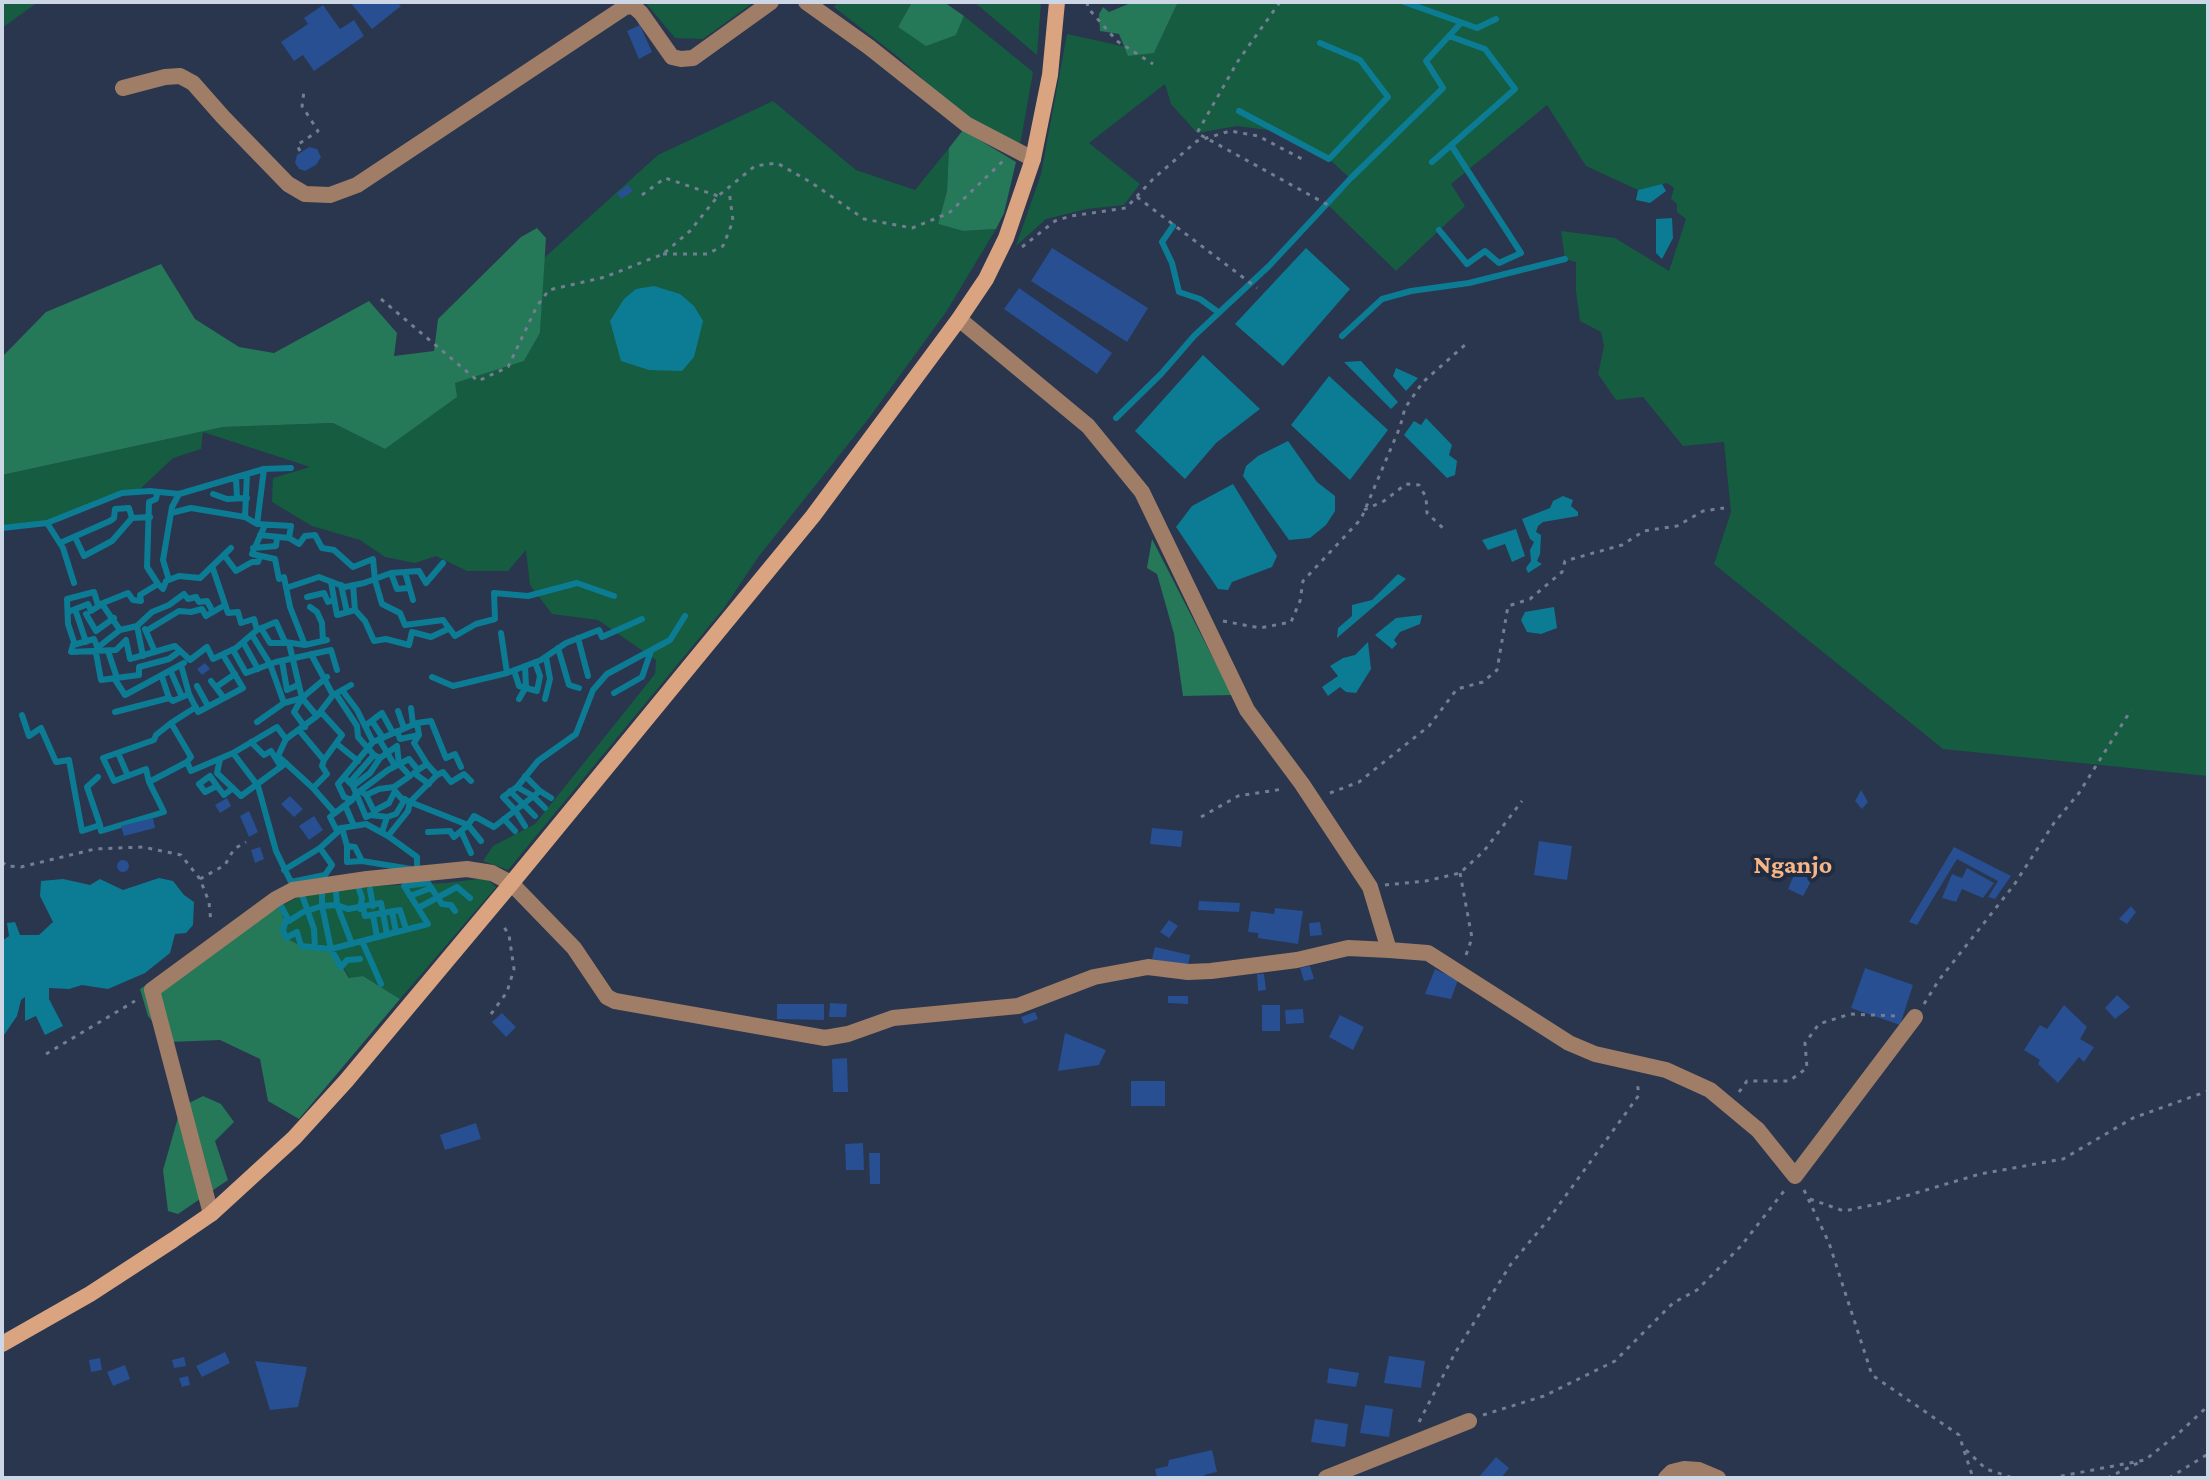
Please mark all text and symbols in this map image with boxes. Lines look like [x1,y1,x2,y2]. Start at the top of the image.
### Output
district label: Nganjo [1754,849,1832,881]

